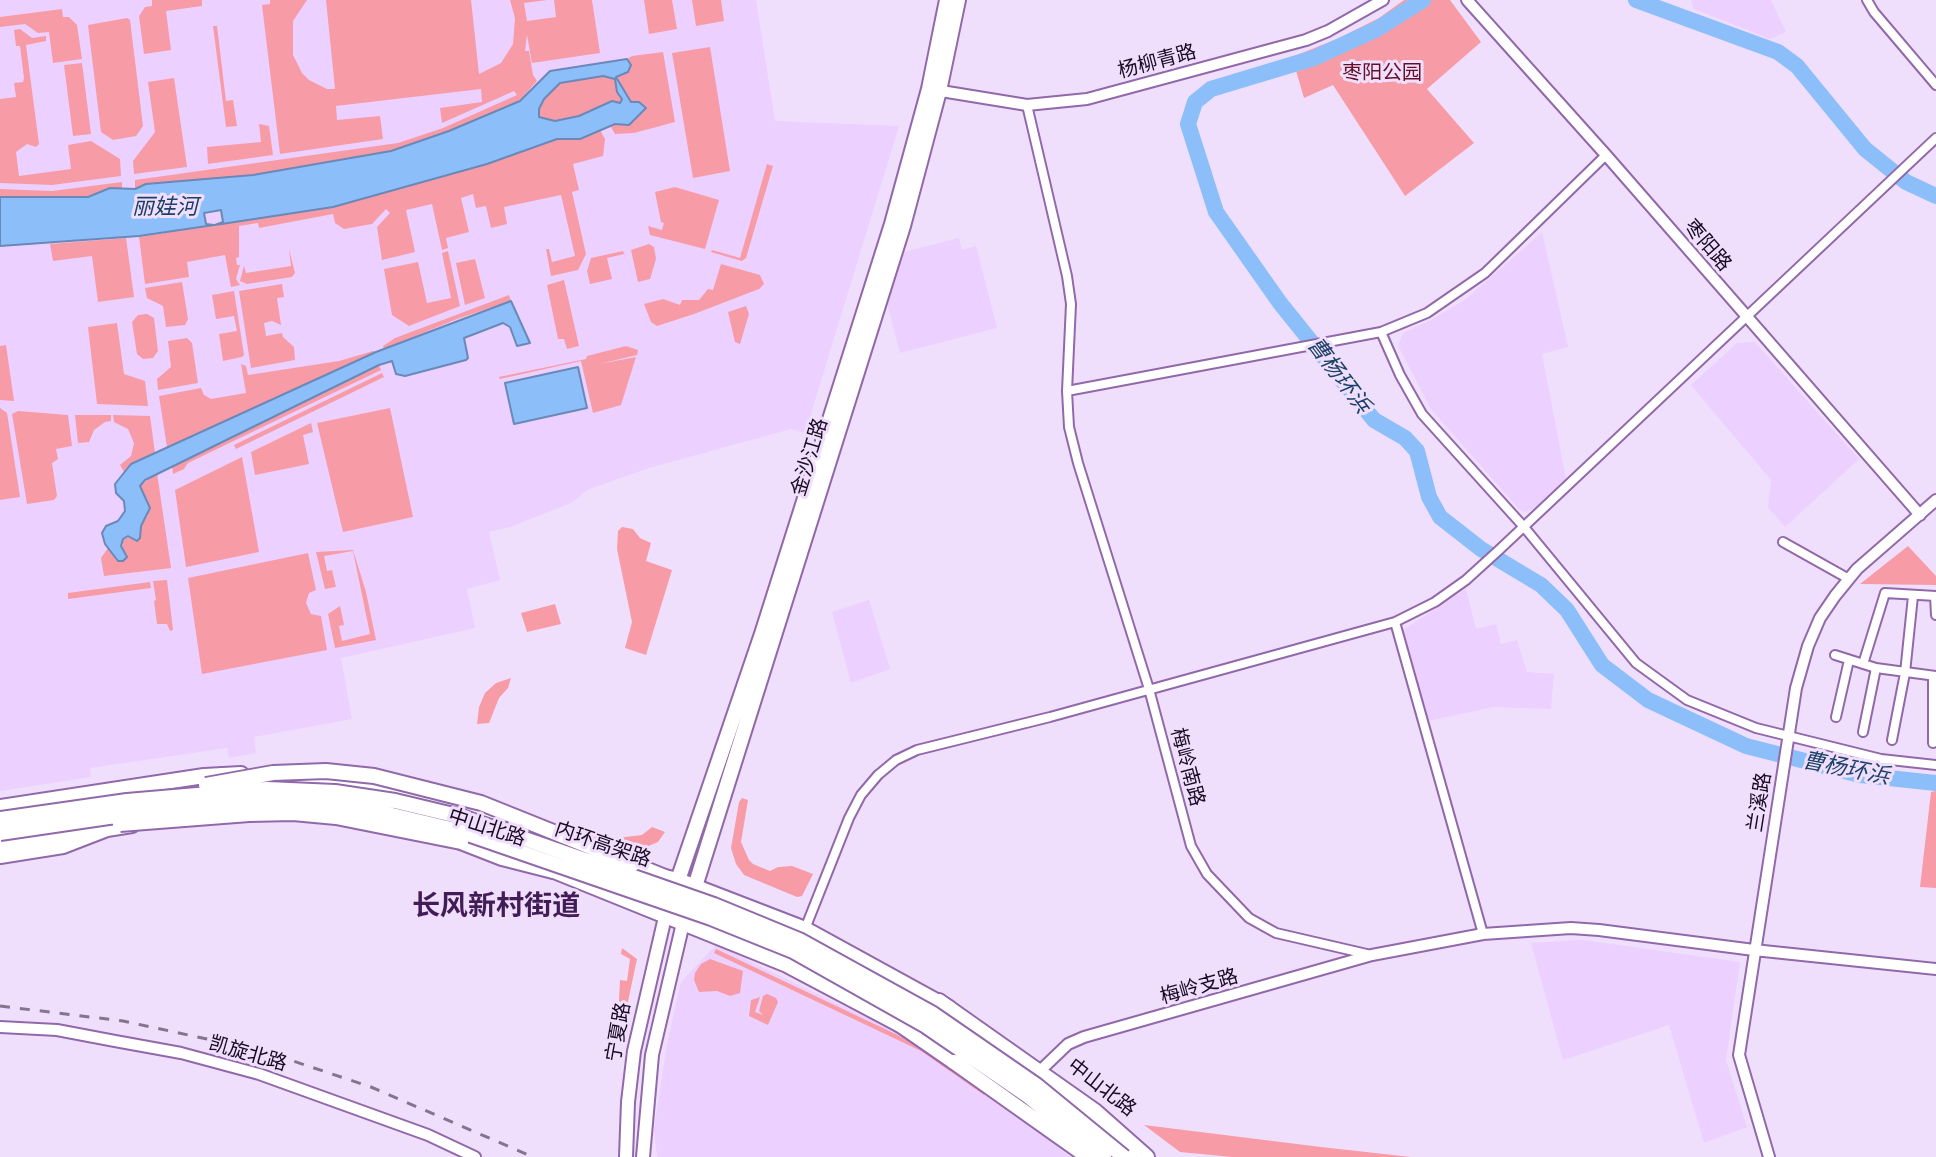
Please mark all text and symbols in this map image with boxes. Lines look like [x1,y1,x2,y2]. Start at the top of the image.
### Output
street label: 杨柳青路 [1115,39,1199,83]
park label: 枣阳公园 [1342,60,1422,84]
water label: 丽娃河 [132,194,198,220]
street label: 枣阳路 [1679,214,1737,276]
water label: 曹杨环浜 [1302,332,1376,418]
street label: 金沙江路 [786,415,832,499]
street label: 梅岭南路 [1166,725,1210,809]
water label: 曹杨环浜 [1800,747,1892,789]
street label: 兰溪路 [1742,770,1776,834]
street label: 中山北路 [445,803,529,851]
street label: 内环高架路 [552,816,654,872]
district label: 长风新村街道 [412,889,580,923]
street label: 梅岭支路 [1157,963,1241,1009]
street label: 宁夏路 [601,1000,635,1064]
street label: 凯旋北路 [206,1030,290,1076]
street label: 中山北路 [1063,1053,1141,1121]

